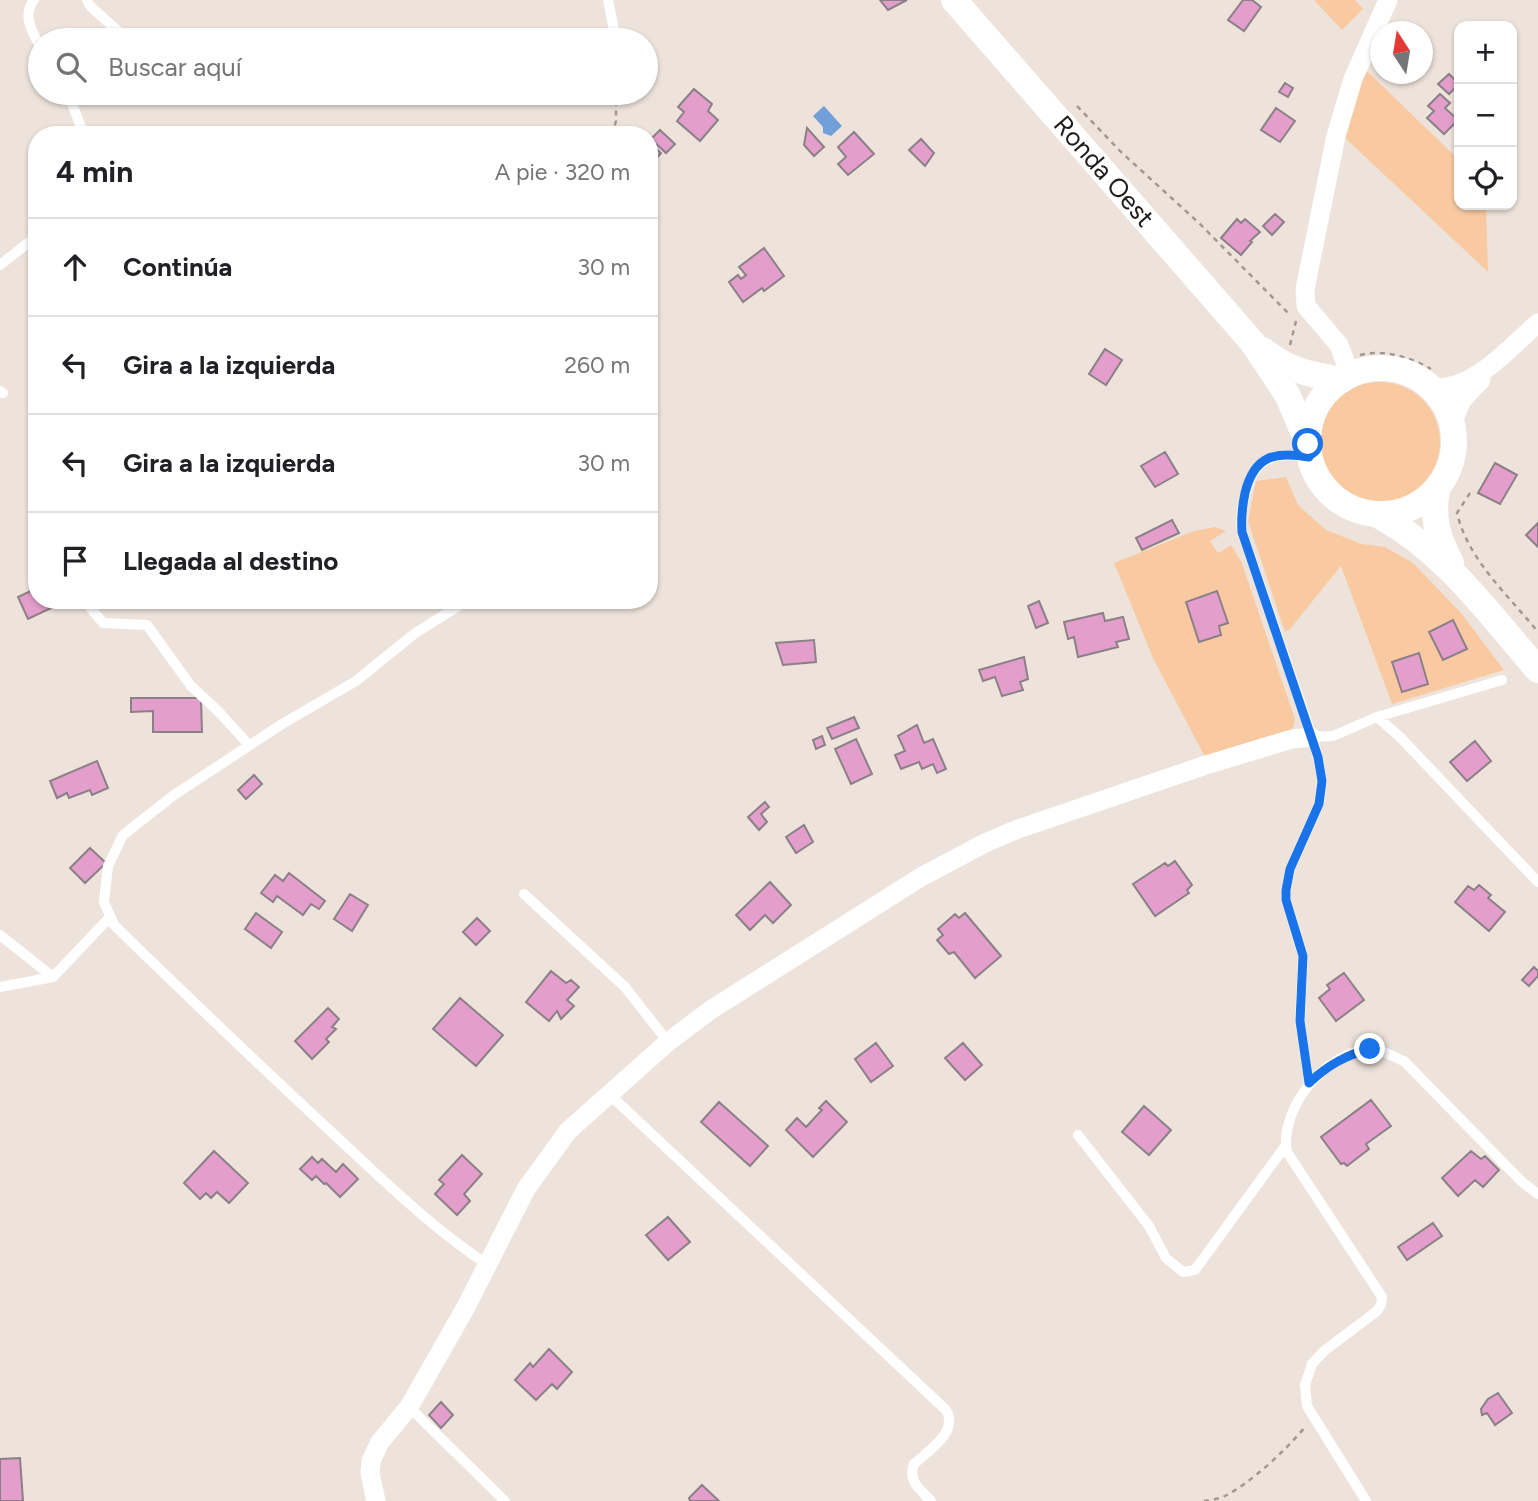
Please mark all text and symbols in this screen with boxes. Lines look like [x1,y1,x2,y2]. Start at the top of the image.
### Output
north arrow [1370,21,1433,84]
map controls [1454,21,1517,210]
button: + [1454,21,1517,84]
search box [28,28,658,105]
icon: search [52,48,90,86]
text: Buscar aquí [108,51,242,83]
button: − [1454,84,1517,147]
street label: Ronda Oest [1047,109,1161,233]
button: locate [1454,147,1517,210]
text: 4 min [56,153,133,190]
text: A pie · 320 m [495,158,630,186]
icon: ahead [56,248,94,286]
text: Continúa [123,251,232,283]
text: 30 m [577,253,630,281]
icon: left [56,346,94,384]
text: Gira a la izquierda [123,349,335,381]
text: 260 m [564,351,630,379]
route start [1292,428,1323,459]
icon: left [56,444,94,482]
text: Gira a la izquierda [123,447,335,479]
text: 30 m [577,449,630,477]
icon: arrive [56,542,94,580]
text: Llegada al destino [123,545,338,577]
route end [1354,1033,1385,1064]

